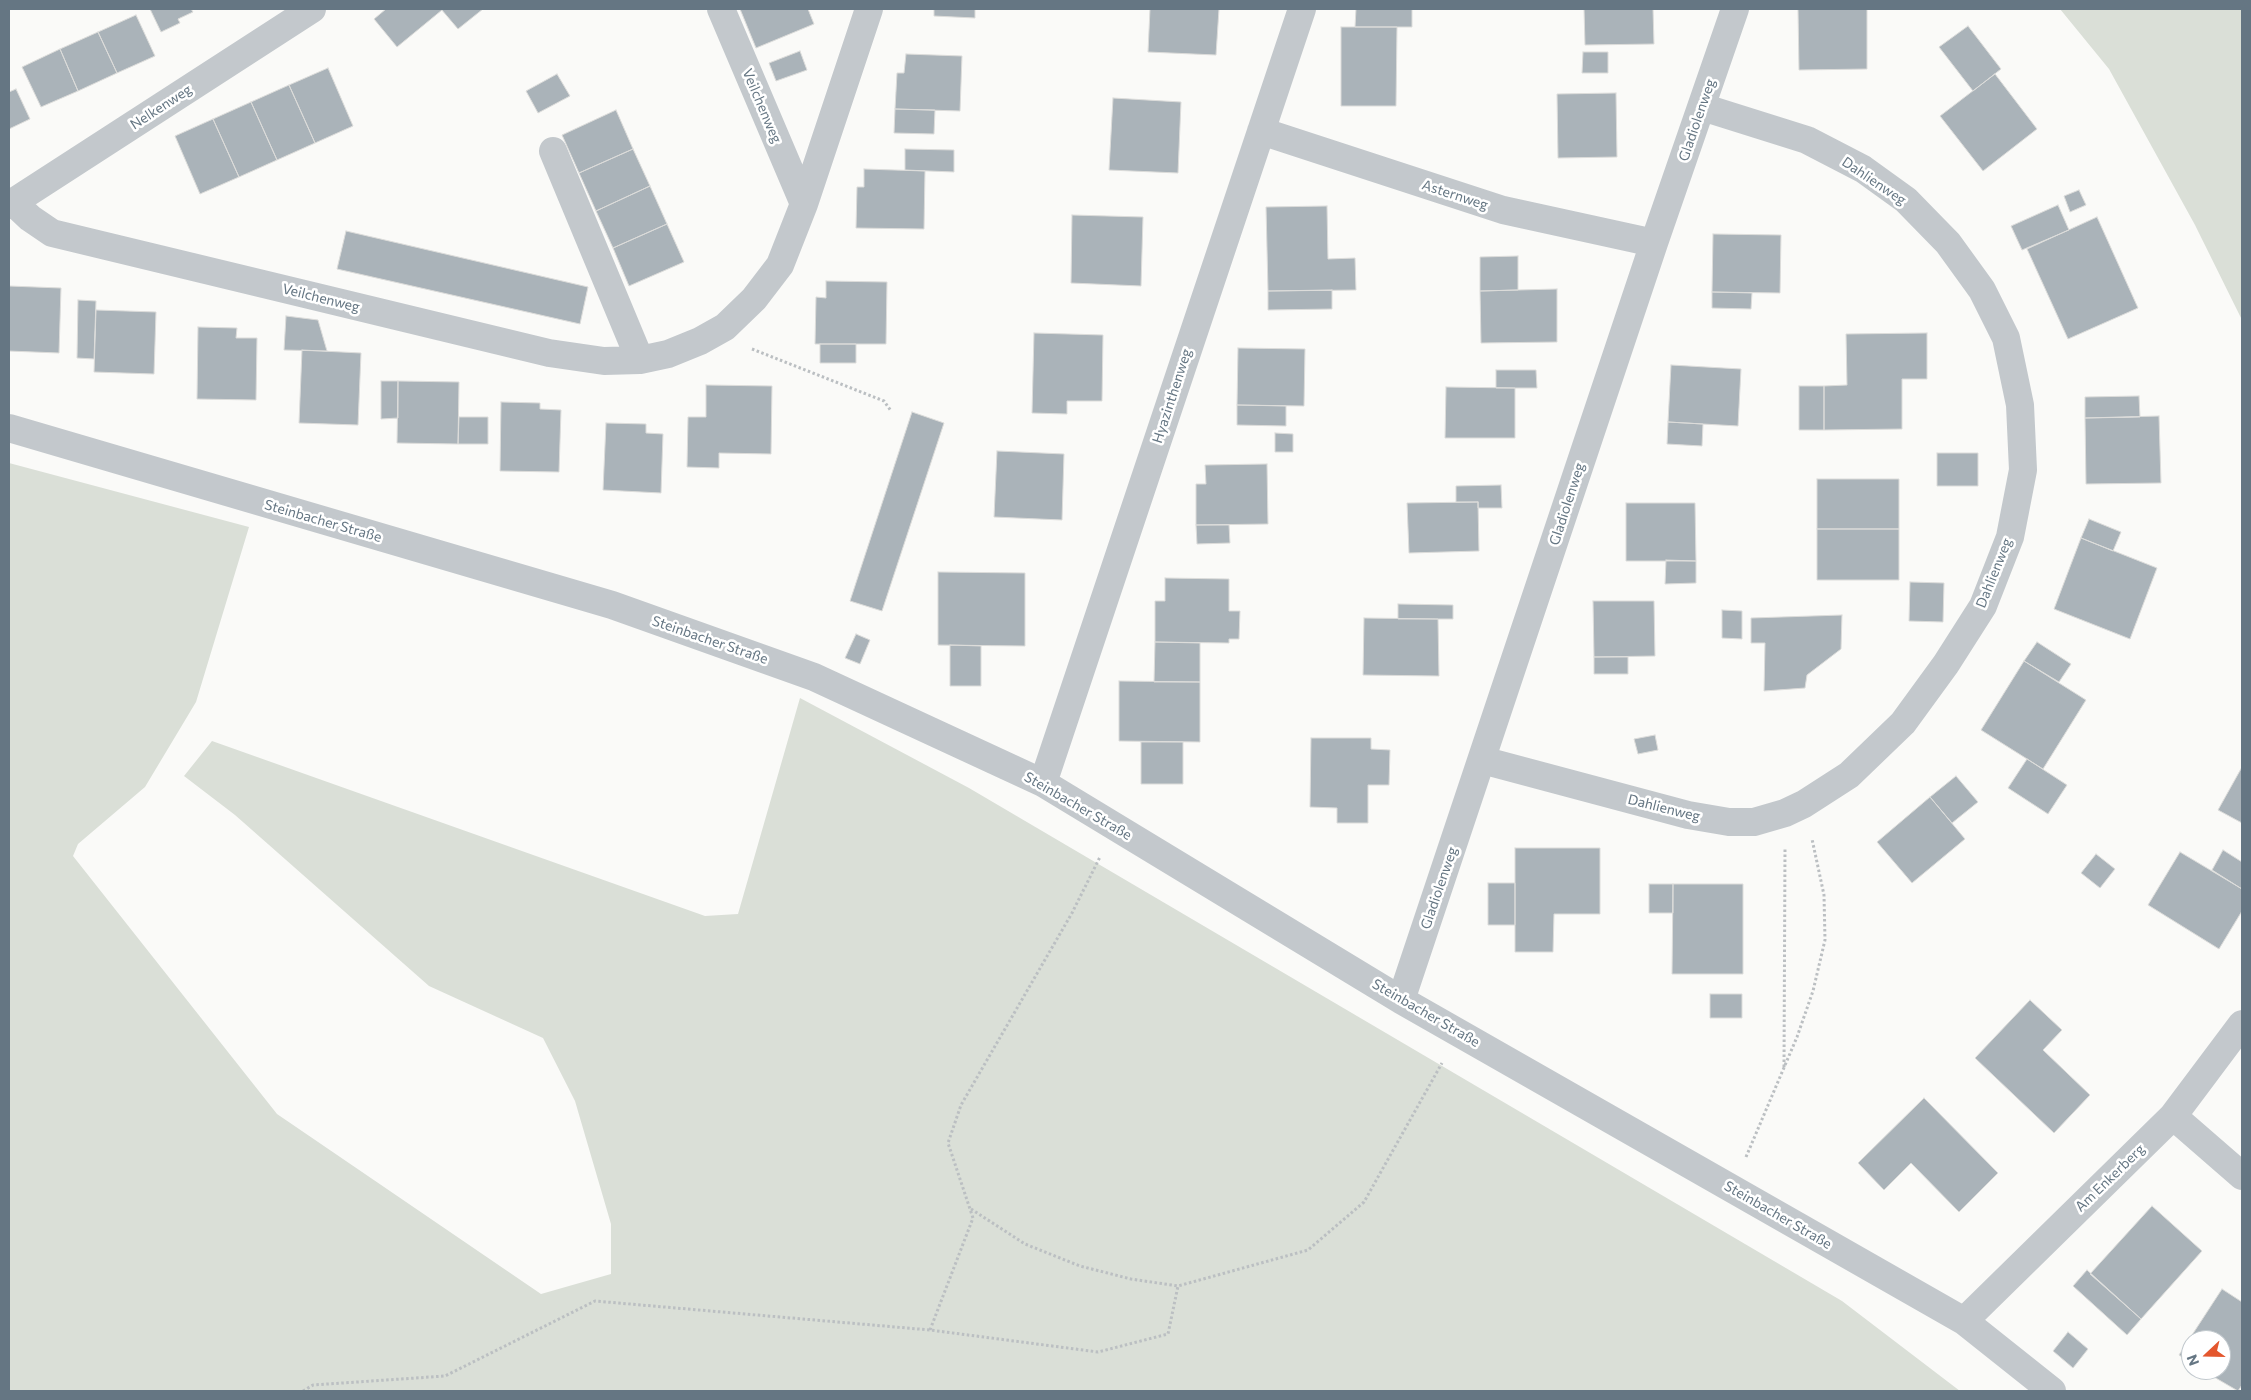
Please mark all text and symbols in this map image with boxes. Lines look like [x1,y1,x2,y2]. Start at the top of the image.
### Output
street label: Veilchenweg [739,66,785,146]
street label: Gladiolenweg [1675,77,1719,163]
street label: Nelkenweg [127,81,195,133]
street label: Dahlienweg [1839,153,1909,209]
street label: Asternweg [1420,176,1490,214]
street label: Veilchenweg [280,280,362,316]
street label: Hyazinthenweg [1149,347,1195,445]
street label: Gladiolenweg [1546,461,1588,547]
street label: Steinbacher Straße [262,496,384,546]
street label: Dahlienweg [1972,536,2016,610]
street label: Steinbacher Straße [650,612,770,668]
street label: Steinbacher Straße [1021,768,1135,844]
street label: Dahlienweg [1626,791,1702,825]
street label: Gladiolenweg [1417,845,1461,931]
street label: Steinbacher Straße [1369,975,1483,1051]
street label: Am Enkerberg [2072,1141,2148,1215]
street label: Steinbacher Straße [1721,1177,1835,1253]
north arrow [2181,1330,2231,1380]
text: N [2183,1352,2202,1368]

